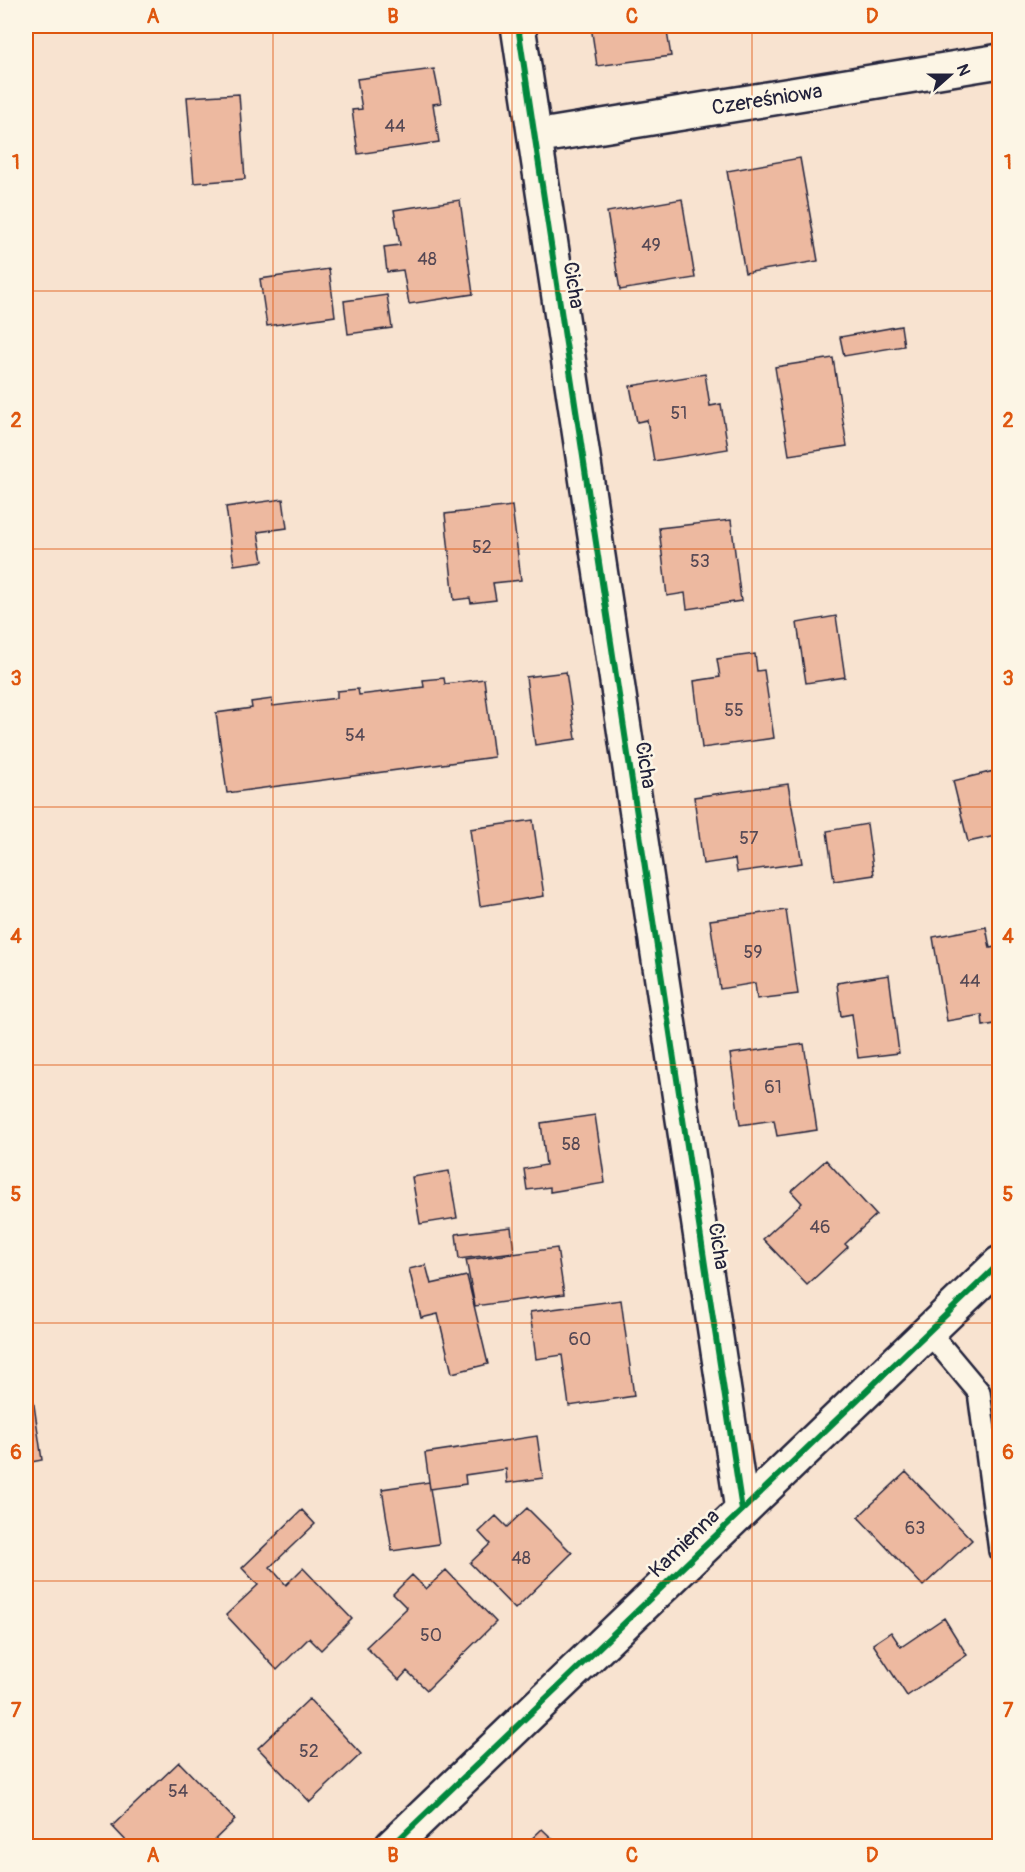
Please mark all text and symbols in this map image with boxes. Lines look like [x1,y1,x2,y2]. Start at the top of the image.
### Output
text: A [147,4,160,29]
text: B [387,4,399,29]
text: C [626,4,638,29]
text: D [866,4,879,29]
north arrow [920,45,980,105]
text: N [952,61,974,79]
street label: Czereśniowa [710,77,824,122]
house number: 44 [385,115,406,138]
text: 1 [12,150,20,175]
text: 1 [1004,150,1012,175]
house number: 49 [641,234,661,257]
house number: 48 [417,248,437,271]
street label: Cicha [556,260,591,310]
house number: 51 [671,402,687,425]
text: 2 [10,408,22,433]
text: 2 [1002,408,1014,433]
house number: 52 [472,536,492,559]
house number: 53 [690,550,710,573]
text: 3 [10,666,22,691]
text: 3 [1002,666,1014,691]
house number: 55 [724,699,744,722]
house number: 54 [345,724,366,747]
street label: Cicha [628,740,663,790]
house number: 57 [739,827,759,850]
text: 4 [10,924,22,949]
text: 4 [1002,924,1014,949]
house number: 59 [743,941,763,964]
house number: 44 [960,970,981,993]
house number: 61 [764,1076,782,1099]
house number: 58 [562,1133,580,1156]
text: 5 [11,1182,22,1207]
text: 5 [1003,1182,1014,1207]
house number: 46 [810,1216,830,1239]
street label: Cicha [701,1221,736,1271]
house number: 60 [569,1328,591,1351]
text: 6 [10,1440,22,1465]
text: 6 [1002,1440,1014,1465]
street label: Kamienna [643,1503,725,1584]
house number: 63 [905,1517,925,1540]
house number: 48 [511,1547,531,1570]
house number: 50 [420,1624,442,1647]
text: 7 [11,1698,22,1723]
text: 7 [1003,1698,1014,1723]
house number: 52 [299,1740,319,1763]
house number: 54 [168,1780,189,1803]
text: A [147,1843,160,1868]
text: B [387,1843,399,1868]
text: C [626,1843,638,1868]
text: D [866,1843,879,1868]

